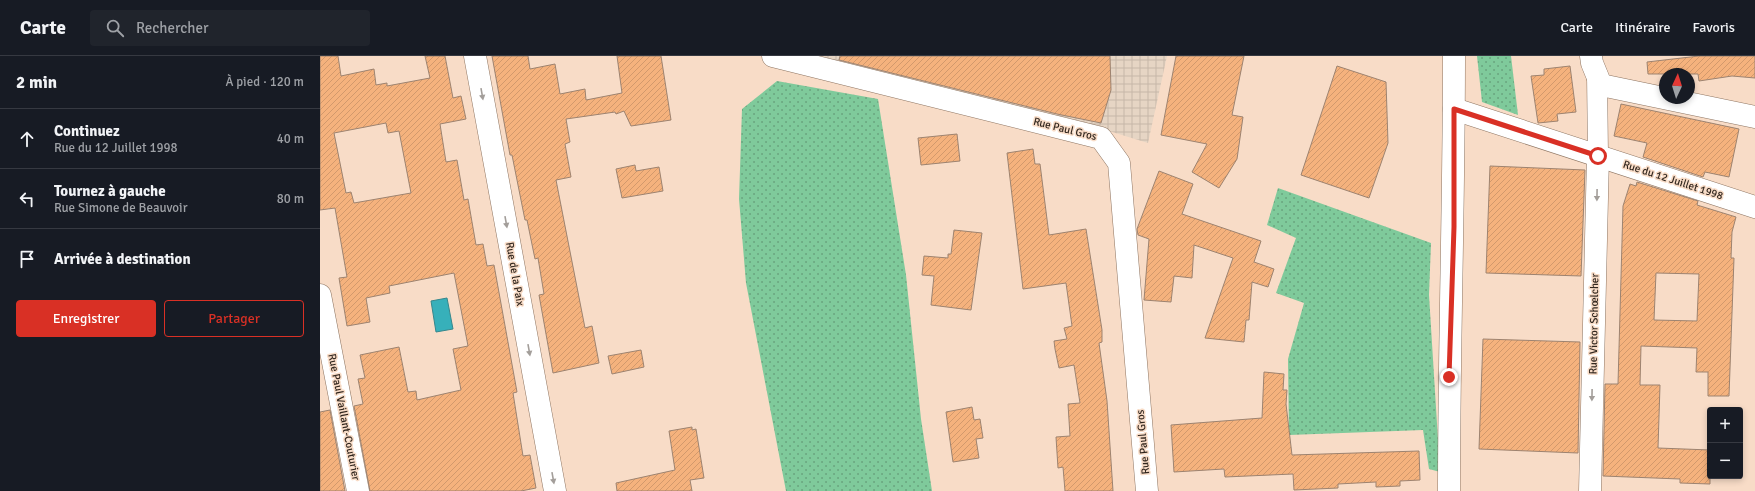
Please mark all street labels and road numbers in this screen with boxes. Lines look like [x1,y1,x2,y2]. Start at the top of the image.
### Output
street label: Rue Paul Gros [1032,115,1098,143]
street label: Rue du 12 Juillet 1998 [1621,158,1725,202]
street label: Rue de la Paix [503,241,527,307]
street label: Rue Victor Schœlcher [1587,273,1601,375]
street label: Rue Paul Vaillant-Couturier [325,353,363,481]
street label: Rue Paul Gros [1134,409,1152,475]

